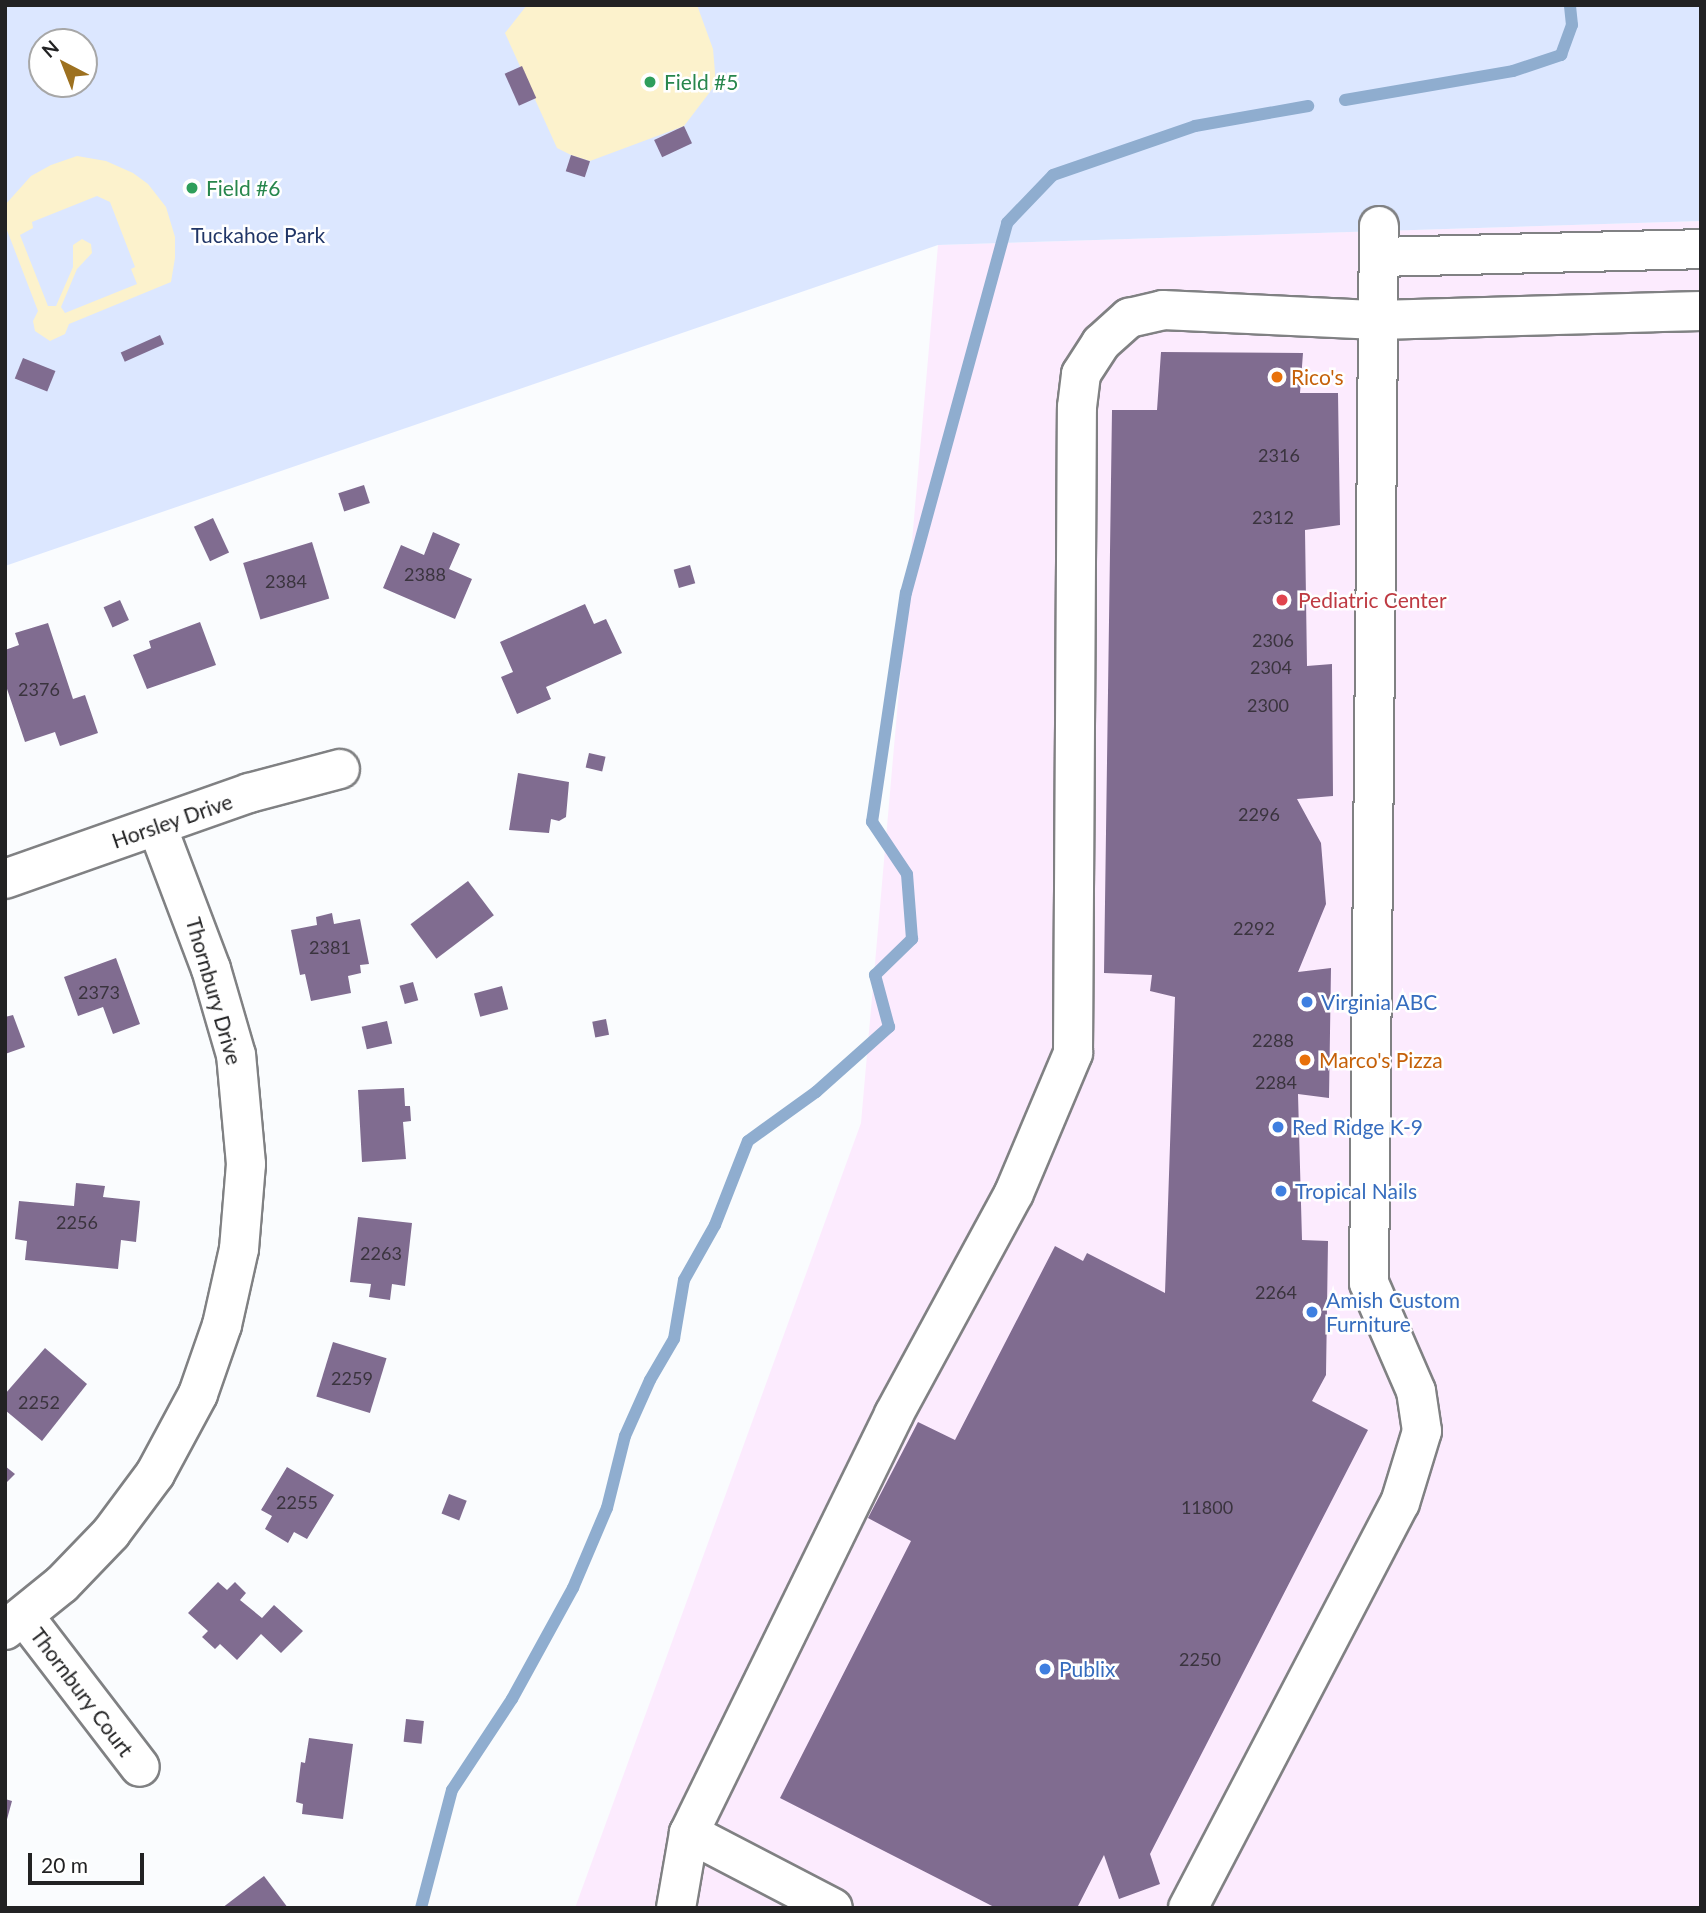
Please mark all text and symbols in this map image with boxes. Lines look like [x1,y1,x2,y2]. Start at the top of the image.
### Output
north arrow [28,28,98,98]
text: N [37,35,63,62]
place label: Field #5 [664,69,738,95]
marker: Field #5 [642,74,658,90]
place label: Field #6 [206,175,280,201]
marker: Field #6 [184,180,200,196]
park label: Tuckahoe Park [191,222,325,248]
place label: Rico's [1291,364,1344,390]
marker: Rico's [1269,369,1285,385]
house number: 2316 [1258,444,1300,466]
house number: 2312 [1252,506,1294,528]
house number: 2388 [404,563,446,585]
house number: 2384 [265,570,307,592]
place label: Pediatric Center [1298,587,1447,613]
marker: Pediatric Center [1272,590,1292,610]
house number: 2306 [1252,629,1294,651]
house number: 2304 [1250,656,1292,678]
house number: 2376 [18,678,60,700]
house number: 2300 [1247,694,1289,716]
street label: Horsley Drive [108,789,236,853]
house number: 2296 [1238,803,1280,825]
street label: Thornbury Drive [181,914,247,1068]
house number: 2292 [1233,917,1275,939]
house number: 2381 [309,936,351,958]
house number: 2373 [78,981,120,1003]
place label: Virginia ABC [1321,989,1438,1015]
marker: Virginia ABC [1299,994,1315,1010]
house number: 2288 [1252,1029,1294,1051]
place label: Marco's Pizza [1319,1047,1443,1073]
marker: Marco's Pizza [1297,1052,1313,1068]
house number: 2284 [1255,1071,1297,1093]
place label: Red Ridge K-9 [1292,1114,1423,1140]
marker: Red Ridge K-9 [1270,1119,1286,1135]
place label: Tropical Nails [1295,1178,1417,1204]
marker: Tropical Nails [1273,1183,1289,1199]
house number: 2256 [56,1211,98,1233]
house number: 2263 [360,1242,402,1264]
house number: 2264 [1255,1281,1297,1303]
place label: Amish Custom Furniture [1326,1287,1460,1337]
marker: Amish Custom Furniture [1304,1304,1320,1320]
house number: 2259 [331,1367,373,1389]
house number: 2252 [18,1391,60,1413]
house number: 2255 [276,1491,318,1513]
house number: 11800 [1181,1496,1233,1518]
street label: Thornbury Court [25,1622,139,1762]
house number: 2250 [1179,1648,1221,1670]
place label: Publix [1059,1656,1115,1682]
marker: Publix [1037,1661,1053,1677]
scale bar [32,1840,147,1884]
text: 20 m [41,1852,88,1877]

